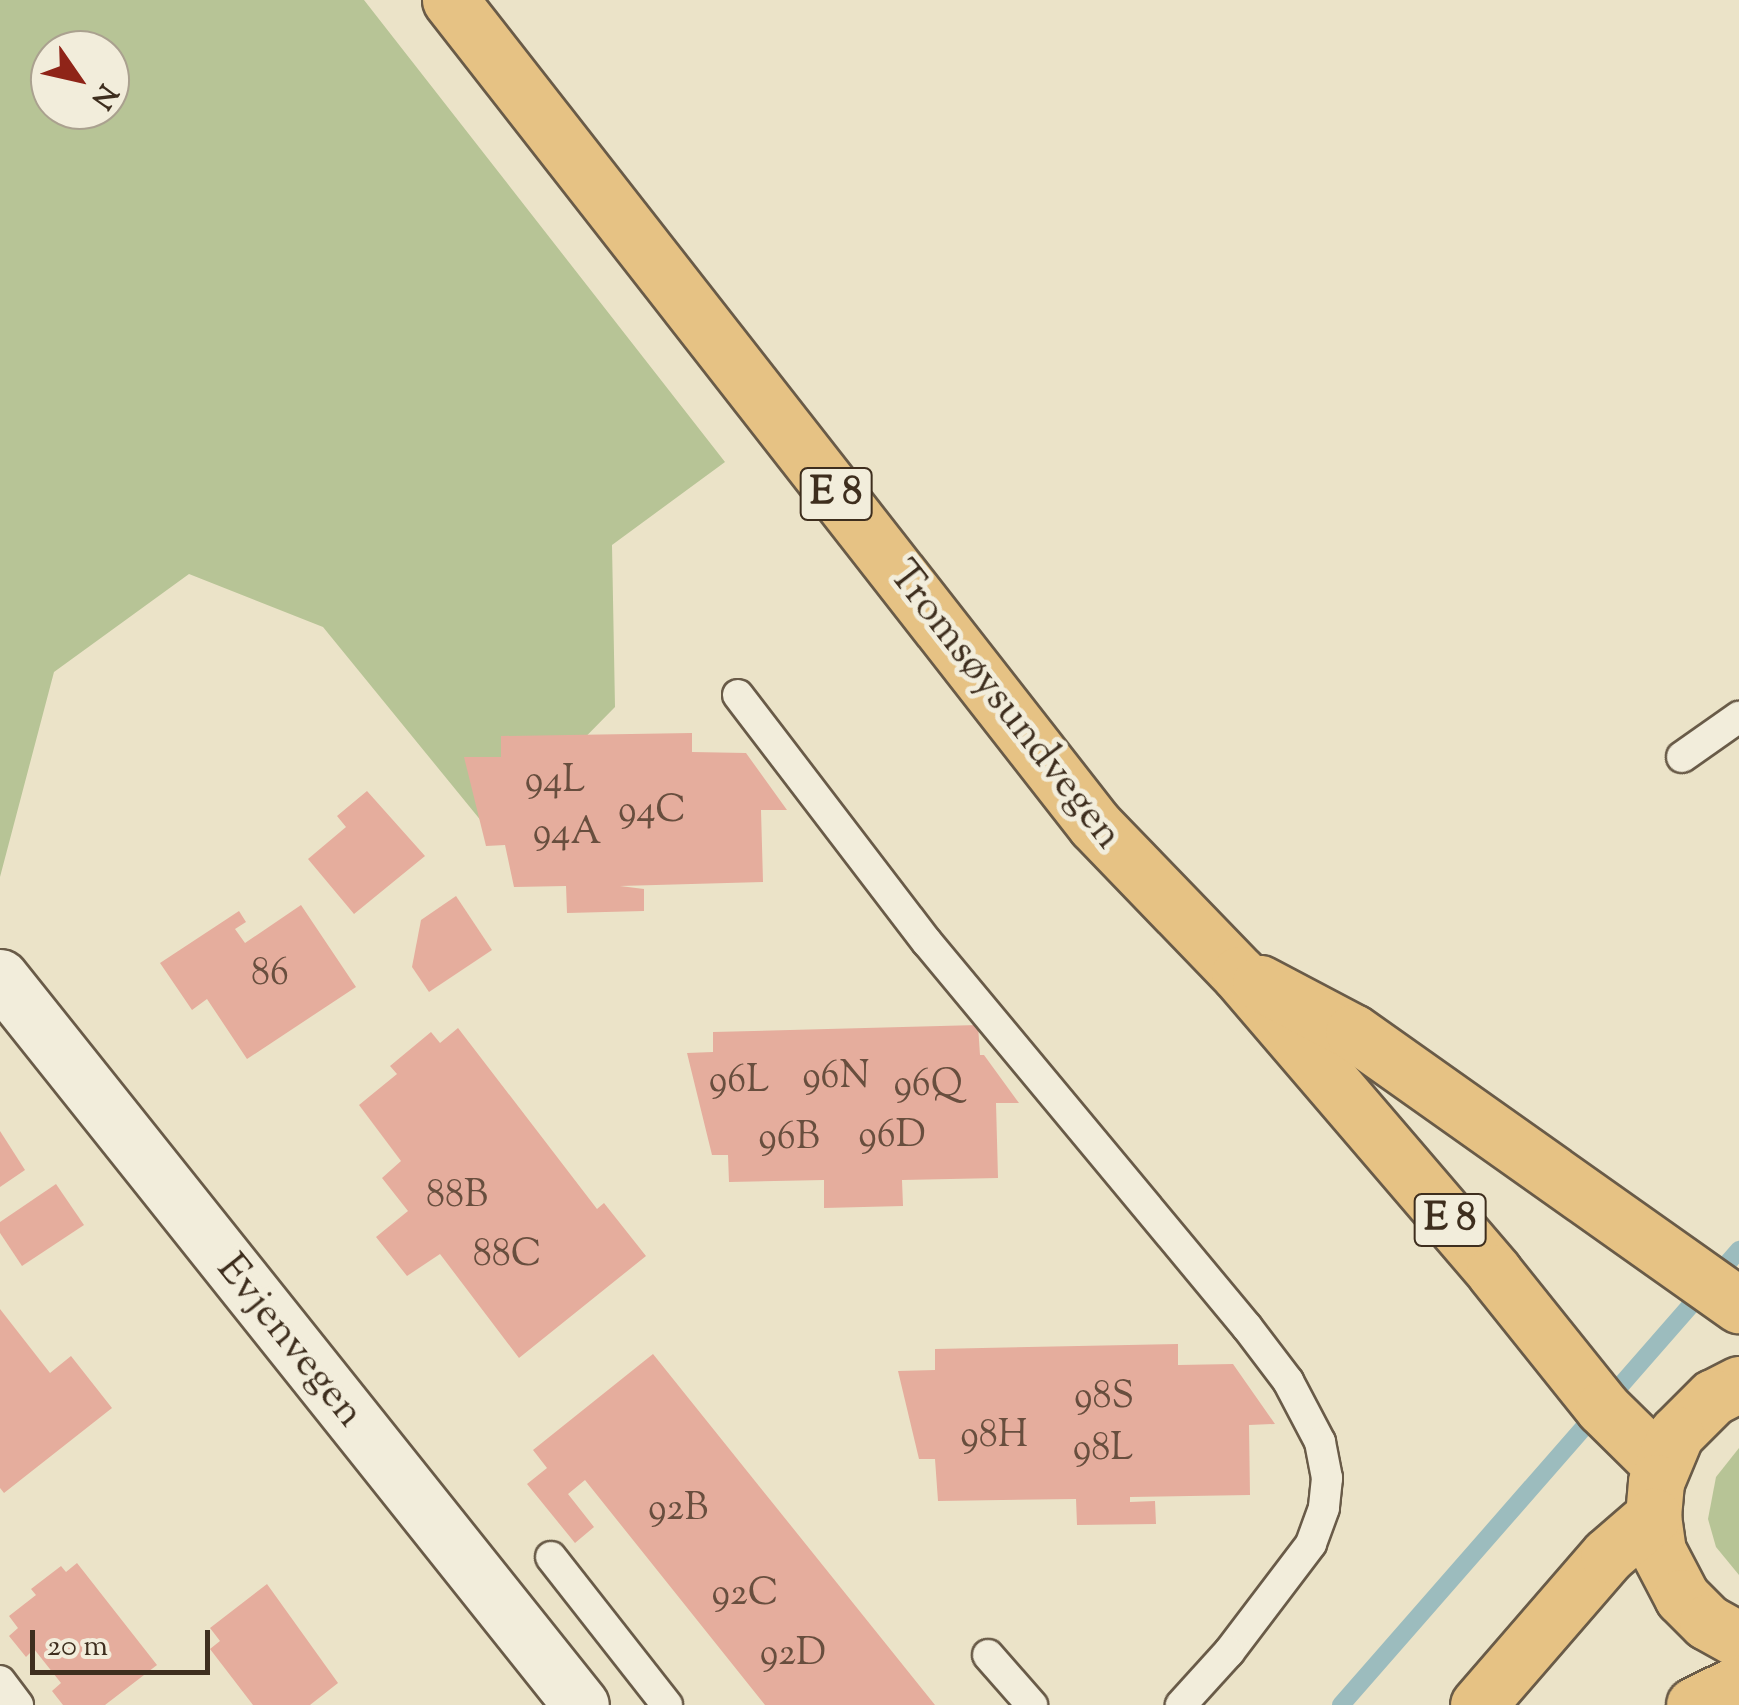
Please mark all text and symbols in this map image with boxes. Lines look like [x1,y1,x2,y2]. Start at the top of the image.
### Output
north arrow [30,30,130,130]
text: N [80,75,126,116]
road number: E 8 [798,459,874,529]
street label: Tromsøysundvegen [876,552,1132,860]
house number: 94L [525,760,585,806]
house number: 94C [618,790,686,836]
house number: 94A [533,812,601,858]
house number: 86 [251,953,289,999]
house number: 96N [802,1056,870,1102]
house number: 96L [709,1060,769,1106]
house number: 96Q [893,1064,963,1110]
house number: 96D [858,1115,926,1161]
house number: 96B [758,1117,820,1163]
house number: 88B [426,1175,488,1221]
road number: E 8 [1412,1185,1488,1255]
house number: 88C [473,1234,541,1280]
street label: Evjenvegen [204,1246,374,1438]
house number: 98S [1074,1376,1134,1422]
house number: 98H [960,1415,1028,1461]
house number: 98L [1073,1428,1133,1474]
house number: 92B [648,1488,708,1534]
house number: 92C [712,1573,778,1619]
scale bar [35,1610,215,1672]
text: 20 m [47,1626,108,1669]
house number: 92D [760,1633,826,1679]

